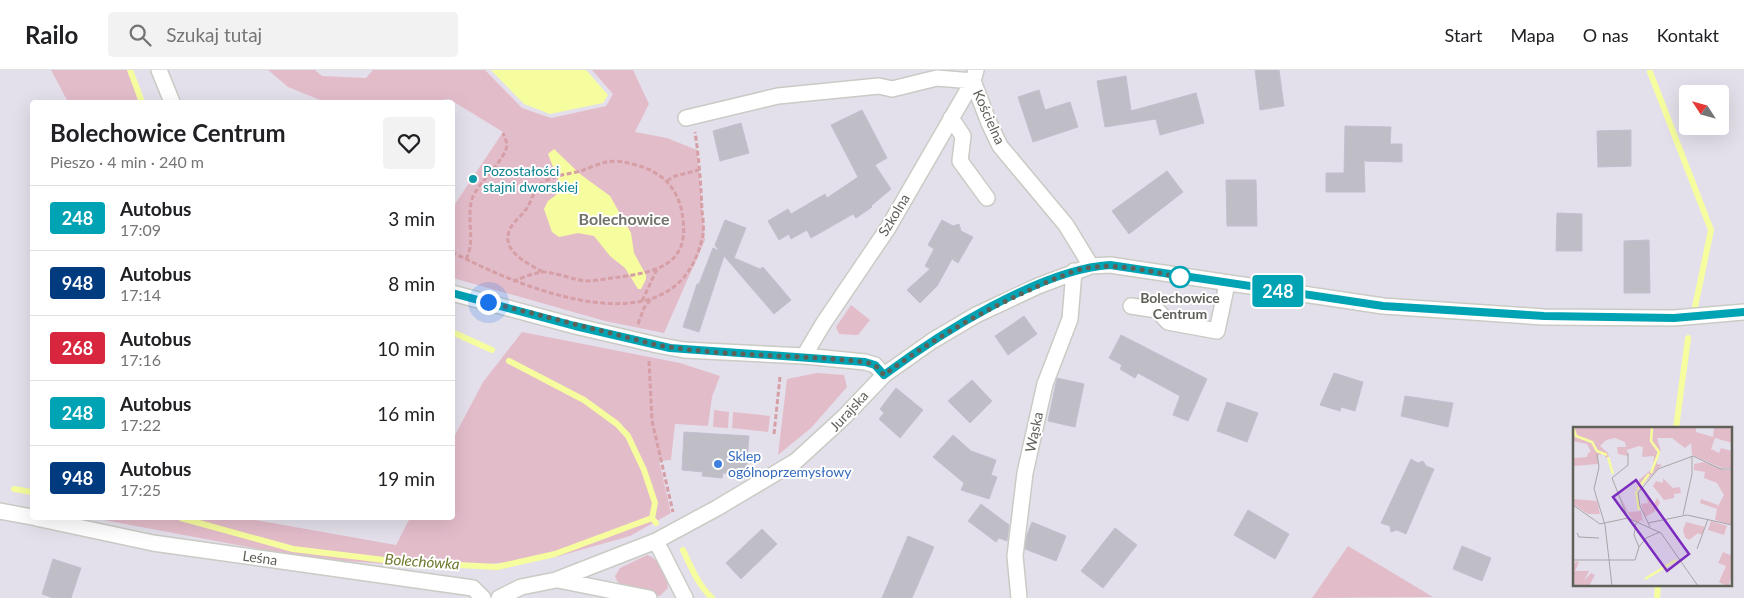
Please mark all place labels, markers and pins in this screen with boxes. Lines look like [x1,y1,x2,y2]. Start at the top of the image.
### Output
place label: Pozostałości stajni dworskiej [483,162,578,195]
marker: Pozostałości stajni dworskiej [467,173,479,185]
marker: Bolechowice Centrum [1169,266,1191,288]
place label: Bolechowice Centrum [1140,289,1220,322]
place label: Sklep ogólnoprzemysłowy [728,447,852,480]
marker: Sklep ogólnoprzemysłowy [712,458,724,470]

